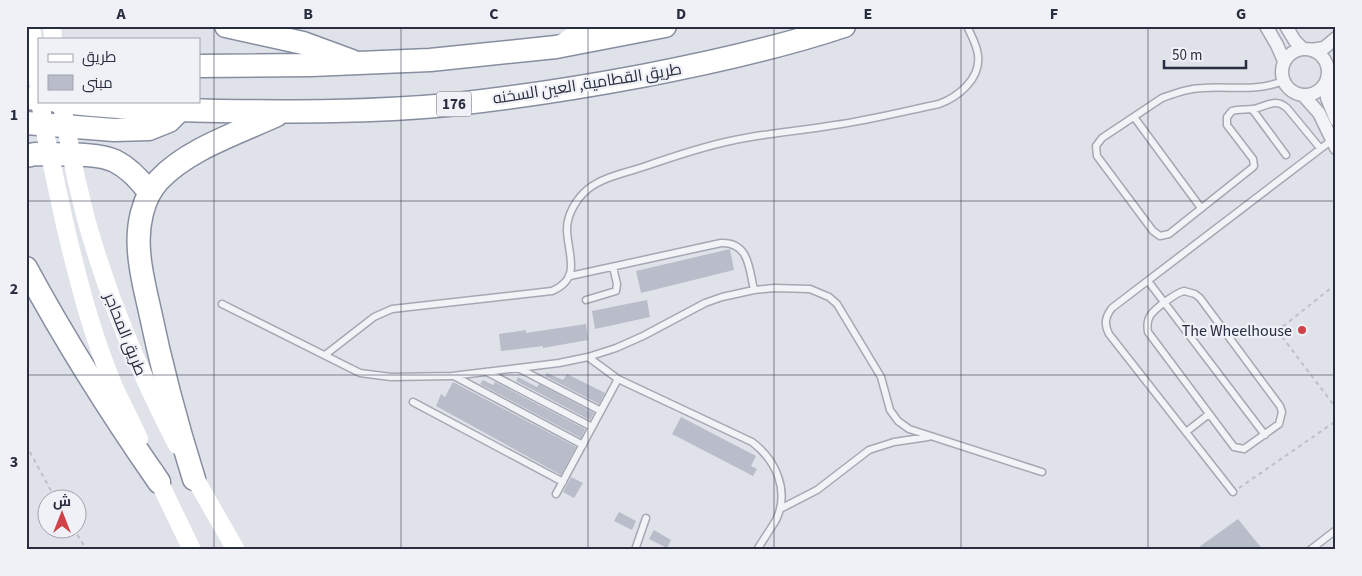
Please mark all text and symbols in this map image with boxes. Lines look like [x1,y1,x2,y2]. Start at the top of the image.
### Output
text: A [115,3,126,25]
text: B [303,3,313,25]
text: C [489,3,499,25]
text: D [676,3,686,25]
text: E [864,3,872,25]
text: F [1050,3,1058,25]
text: G [1236,3,1246,25]
legend [38,38,200,102]
scale bar [1164,38,1247,70]
text: 50 m [1172,45,1202,66]
text: طريق [82,47,116,68]
street label: طريق القطامية, العين السخنه [491,58,683,110]
text: مبنى [82,73,113,94]
road number: 176 [436,92,472,116]
text: 1 [10,104,18,126]
text: 2 [10,278,18,300]
street label: طريق المحاجر [98,289,152,379]
place label: The Wheelhouse [1182,320,1292,342]
marker: The Wheelhouse [1296,324,1308,336]
text: 3 [10,451,18,473]
north arrow [38,488,88,538]
text: ش [53,492,71,512]

